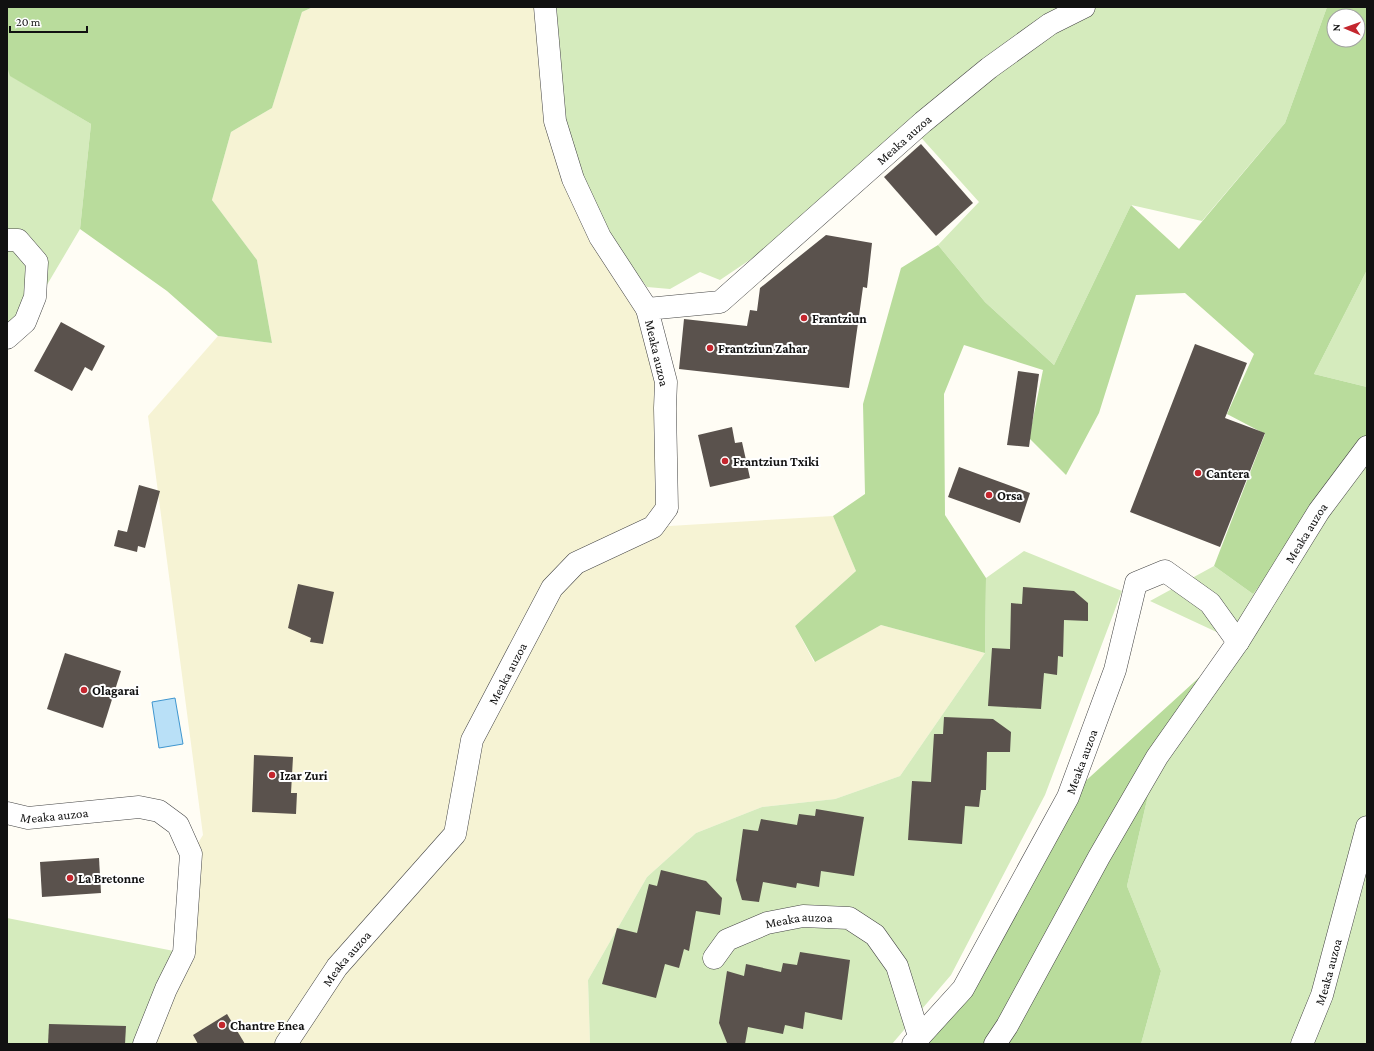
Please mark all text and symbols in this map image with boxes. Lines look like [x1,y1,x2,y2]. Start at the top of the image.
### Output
scale bar [10,8,87,34]
north arrow [1326,8,1366,48]
text: 20 m [16,15,41,29]
text: N [1330,23,1342,32]
street label: Meaka auzoa [873,111,934,167]
place label: Frantziun [812,311,867,326]
marker: Frantziun [799,313,809,323]
street label: Meaka auzoa [642,318,672,388]
place label: Frantziun Zahar [718,341,808,356]
marker: Frantziun Zahar [705,343,715,353]
place label: Frantziun Txiki [733,454,819,469]
marker: Frantziun Txiki [720,456,730,466]
place label: Cantera [1206,466,1250,481]
marker: Cantera [1193,468,1203,478]
place label: Orsa [997,488,1023,503]
marker: Orsa [984,490,994,500]
street label: Meaka auzoa [1281,500,1330,565]
street label: Meaka auzoa [485,640,530,707]
place label: Olagarai [92,683,139,698]
marker: Olagarai [79,685,89,695]
street label: Meaka auzoa [1062,727,1100,796]
place label: Izar Zuri [280,768,328,783]
marker: Izar Zuri [267,770,277,780]
street label: Meaka auzoa [19,805,89,826]
place label: La Bretonne [78,871,145,886]
marker: La Bretonne [65,873,75,883]
street label: Meaka auzoa [764,908,833,931]
street label: Meaka auzoa [319,927,374,989]
street label: Meaka auzoa [1311,937,1344,1007]
place label: Chantre Enea [230,1018,305,1033]
marker: Chantre Enea [217,1020,227,1030]

